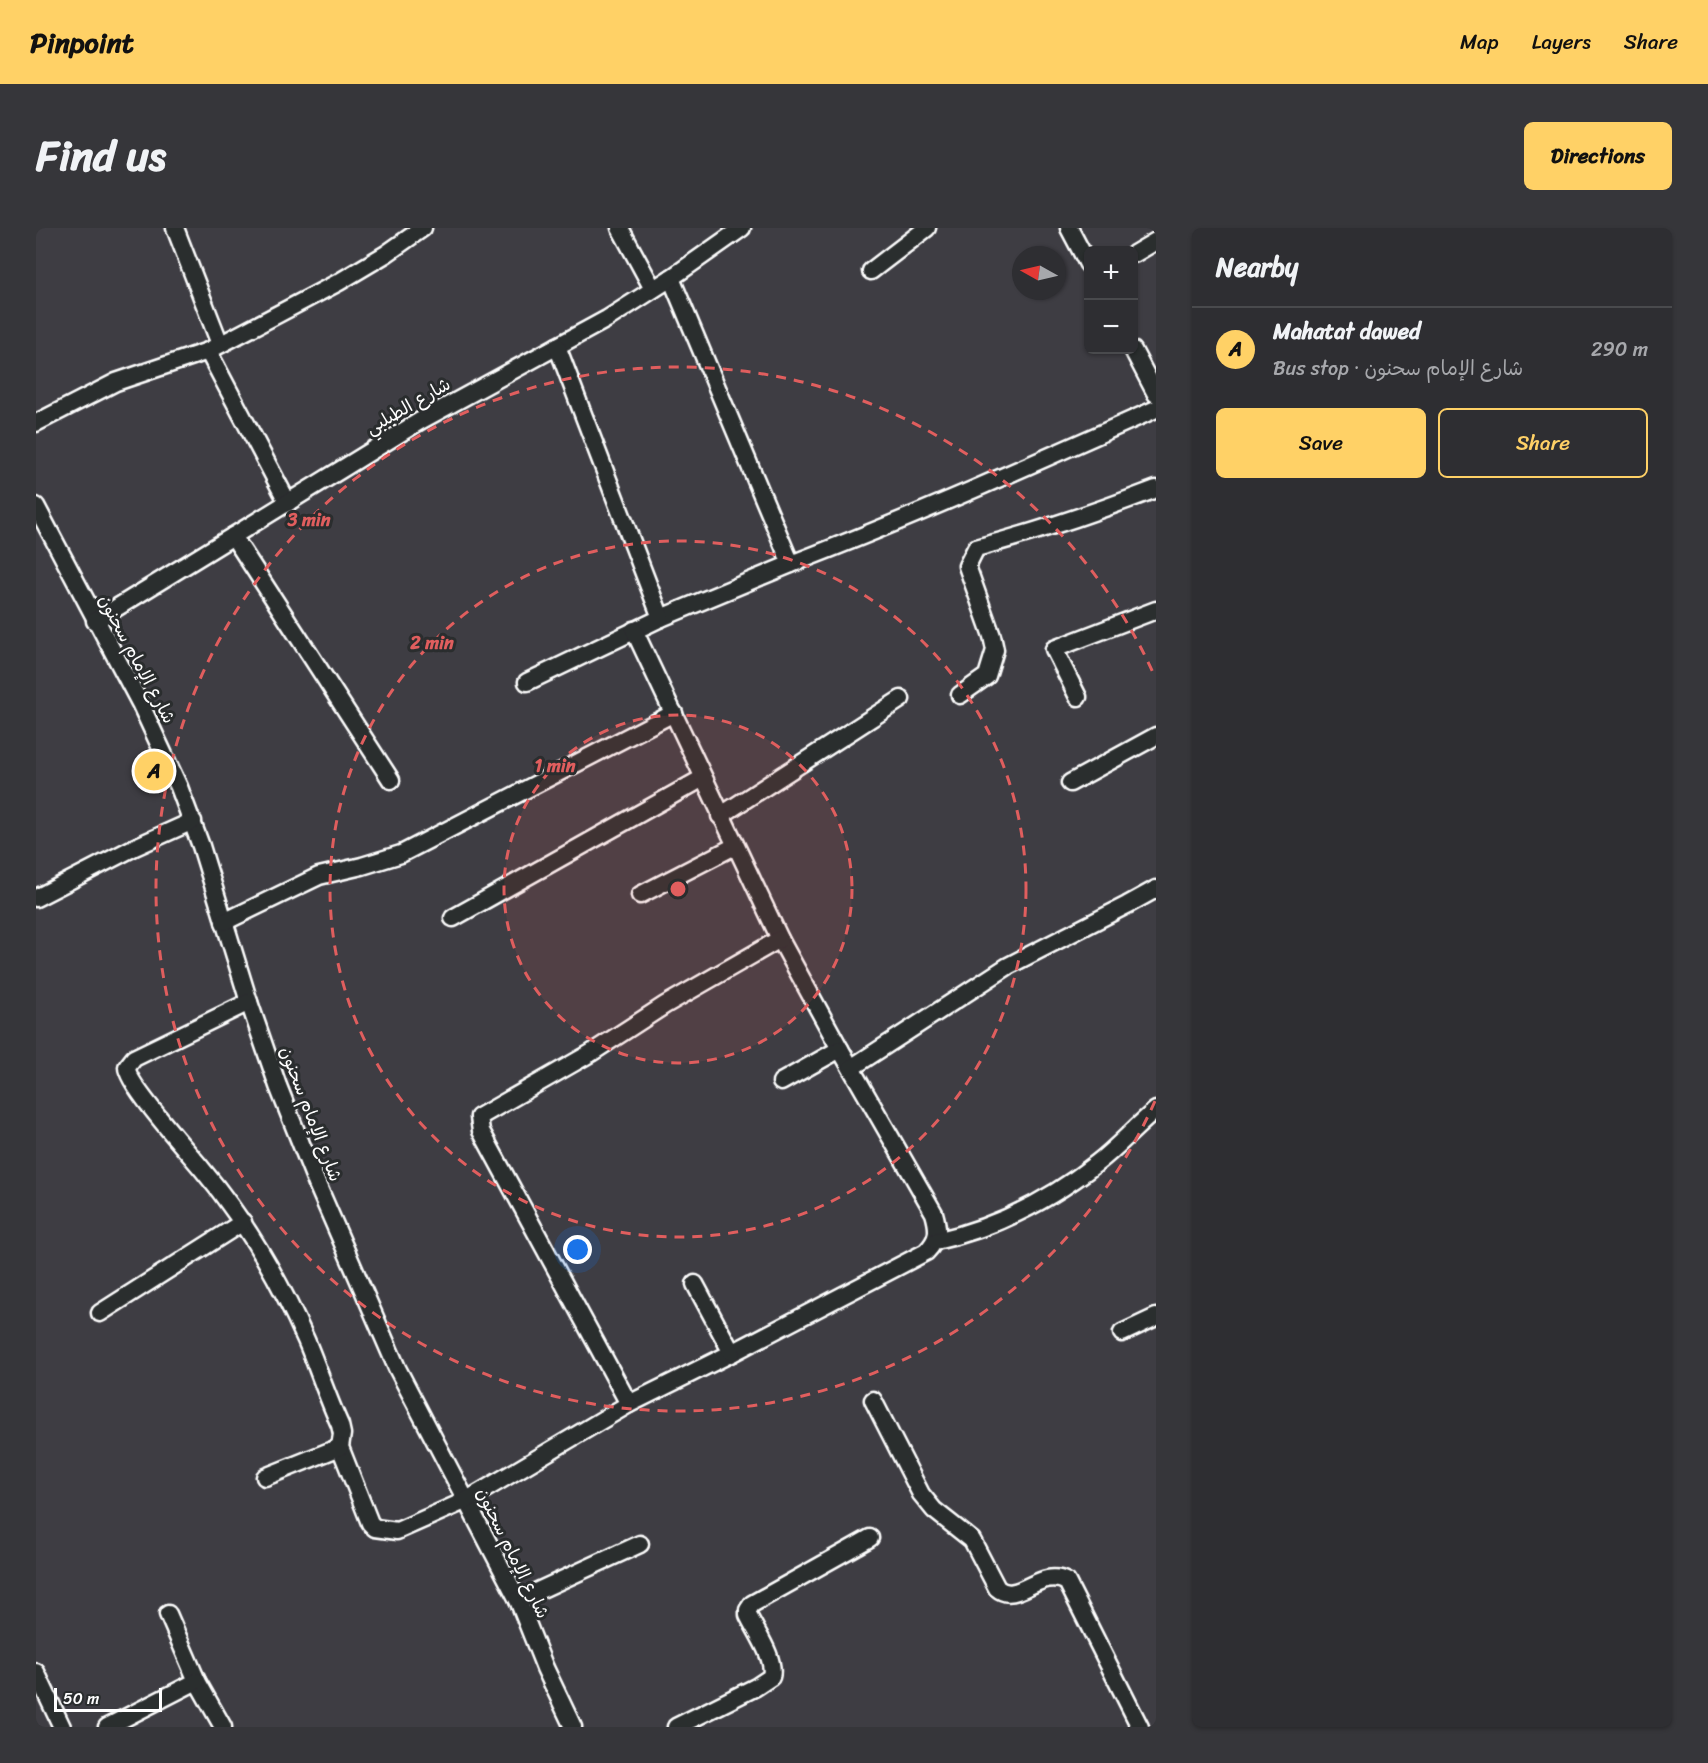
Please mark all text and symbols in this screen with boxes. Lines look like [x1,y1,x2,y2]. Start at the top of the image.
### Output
text: Pinpoint [30,18,134,67]
text: Map [1460,23,1499,61]
text: Layers [1532,23,1591,61]
text: Share [1624,23,1678,61]
text: Find us [36,119,166,193]
button: Directions [1524,122,1672,190]
text: Nearby [1216,244,1298,290]
north arrow [1012,246,1066,300]
map controls [1084,246,1138,354]
button: + [1084,246,1138,300]
button: − [1084,300,1138,354]
text: Mahatat dawed [1273,312,1421,351]
text: A [1229,332,1242,367]
text: 290 m [1591,332,1648,367]
text: Bus stop · شارع الإمام سحنون [1273,351,1523,386]
street label: شارع الطبلبي [359,369,457,443]
button: Save [1216,408,1426,478]
button: Share [1438,408,1648,478]
text: 3 min [286,504,331,536]
street label: شارع الإمام سحنون [89,588,185,730]
text: 2 min [409,627,454,659]
pin: A [134,748,174,794]
text: 1 min [535,750,576,782]
centre of rings [668,879,688,899]
street label: شارع الإمام سحنون [270,1042,352,1186]
your location [563,1235,592,1264]
street label: شارع الإمام سحنون [467,1482,559,1624]
text: 50 m [63,1684,99,1713]
scale bar [54,1685,162,1712]

